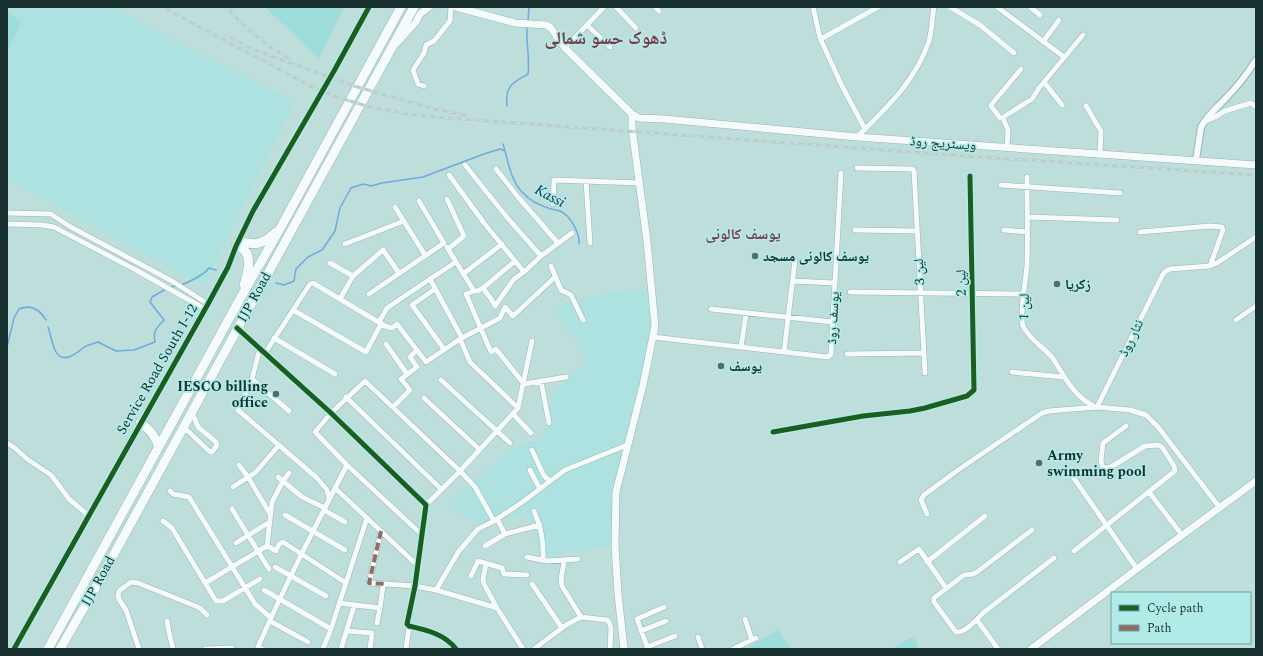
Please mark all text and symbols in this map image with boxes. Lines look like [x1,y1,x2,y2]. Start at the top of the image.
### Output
district label: ڈھوک حسو شمالی [545,25,668,52]
street label: ویسٹریج روڈ [909,130,977,156]
water label: Kassi [530,178,570,214]
district label: یوسف کالونی [705,223,781,246]
place label: یوسف کالونی مسجد [763,246,869,267]
marker: یوسف کالونی مسجد [750,251,760,261]
street label: لین 3 [908,258,930,286]
street label: IJP Road [232,268,277,326]
street label: لین 2 [950,269,972,297]
place label: زکریا [1065,274,1091,295]
marker: زکریا [1052,279,1062,289]
street label: یوسف روڈ [821,291,845,345]
street label: لین 1 [1013,293,1035,321]
street label: Service Road South I-12 [111,300,203,438]
street label: نثار روڈ [1113,316,1149,360]
place label: یوسف [729,356,762,377]
marker: یوسف [716,361,726,371]
place label: IESCO billing office [177,376,268,413]
marker: IESCO billing office [271,389,281,399]
place label: Army swimming pool [1047,445,1147,482]
marker: Army swimming pool [1034,458,1044,468]
street label: IJP Road [76,552,121,610]
legend [1111,592,1251,644]
text: Cycle path [1147,599,1204,618]
text: Path [1147,619,1172,638]

